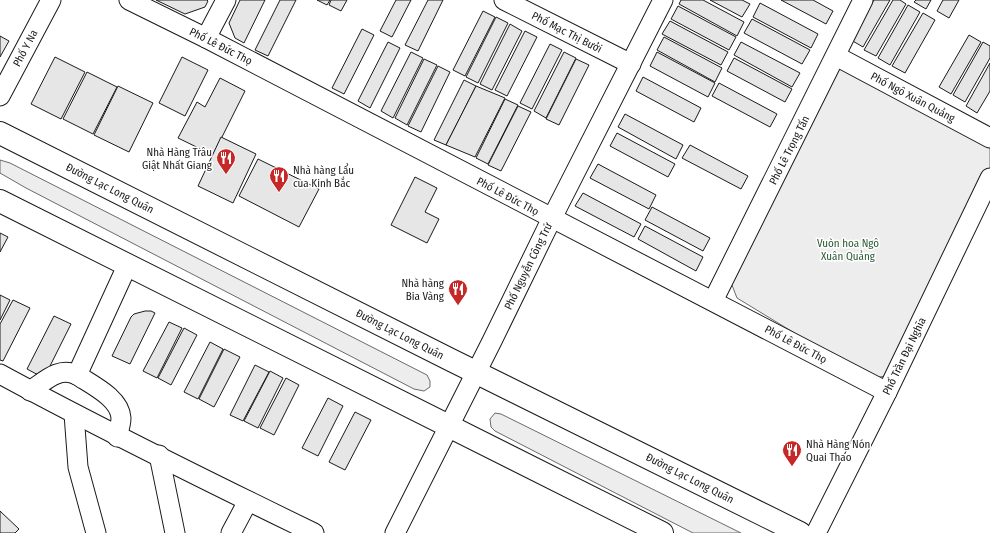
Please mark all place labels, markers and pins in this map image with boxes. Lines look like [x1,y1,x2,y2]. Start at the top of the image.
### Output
place label: Nhà Hàng Trâu Giật Nhất Giang [142,146,213,172]
restaurant icon: Nhà Hàng Trâu Giật Nhất Giang [215,147,237,175]
place label: Nhà hàng Lẩu cua Kinh Bắc [293,163,354,190]
restaurant icon: Nhà hàng Lẩu cua Kinh Bắc [268,165,290,193]
place label: Nhà hàng Bia Vàng [401,277,445,303]
restaurant icon: Nhà hàng Bia Vàng [447,278,469,306]
place label: Nhà Hàng Nón Quai Thao [806,438,870,464]
restaurant icon: Nhà Hàng Nón Quai Thao [781,439,803,467]

